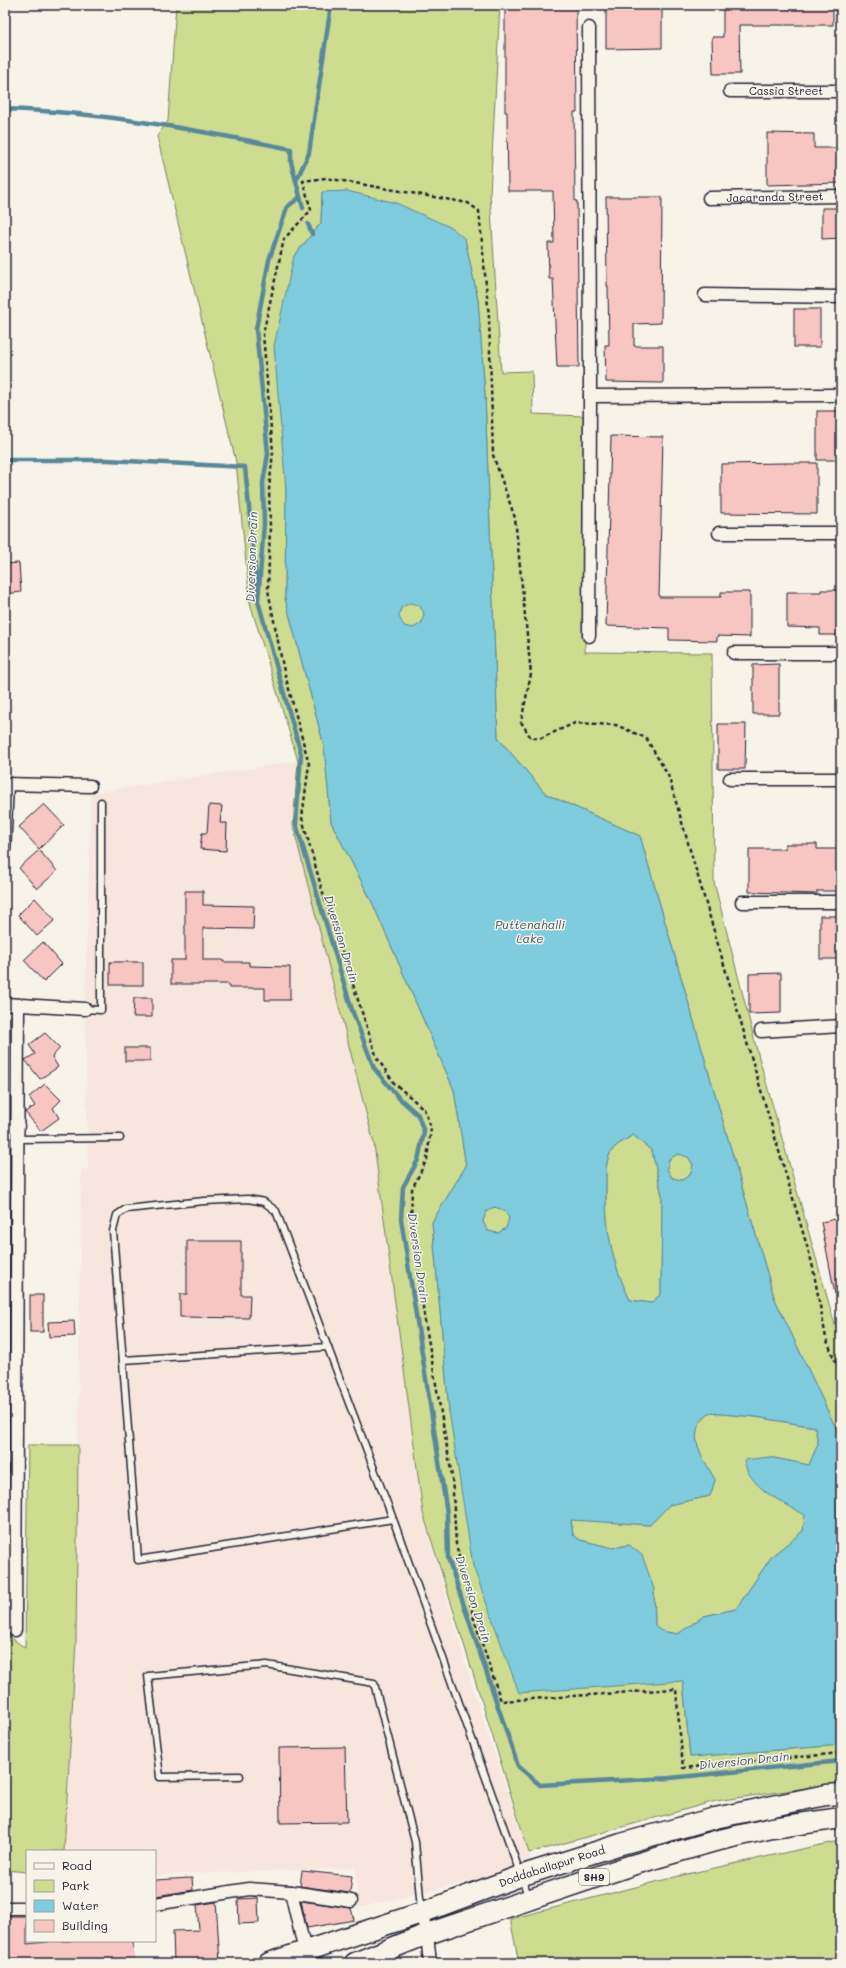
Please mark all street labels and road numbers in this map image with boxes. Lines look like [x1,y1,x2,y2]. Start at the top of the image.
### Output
street label: Cassia Street [749,83,823,98]
street label: Jacaranda Street [726,188,824,205]
street label: Doddaballapur Road [497,1842,607,1890]
road number: SH9 [579,1869,609,1885]

